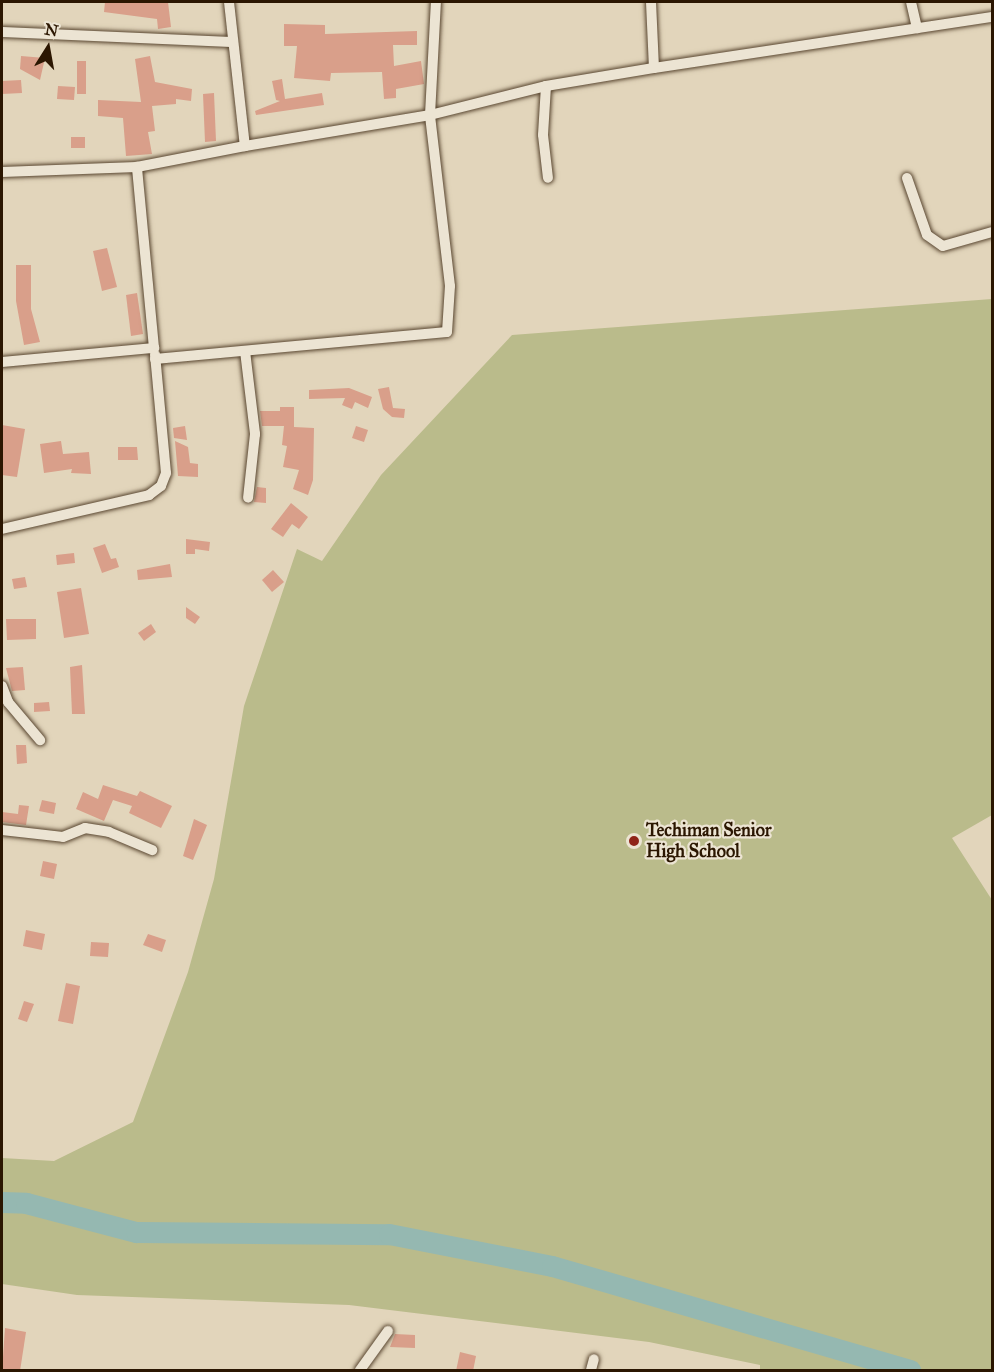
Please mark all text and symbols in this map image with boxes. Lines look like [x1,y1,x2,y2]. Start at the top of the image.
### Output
north arrow [18,18,78,78]
text: N [43,19,60,40]
place label: Techiman Senior High School [646,820,772,862]
marker: Techiman Senior High School [627,834,641,848]

